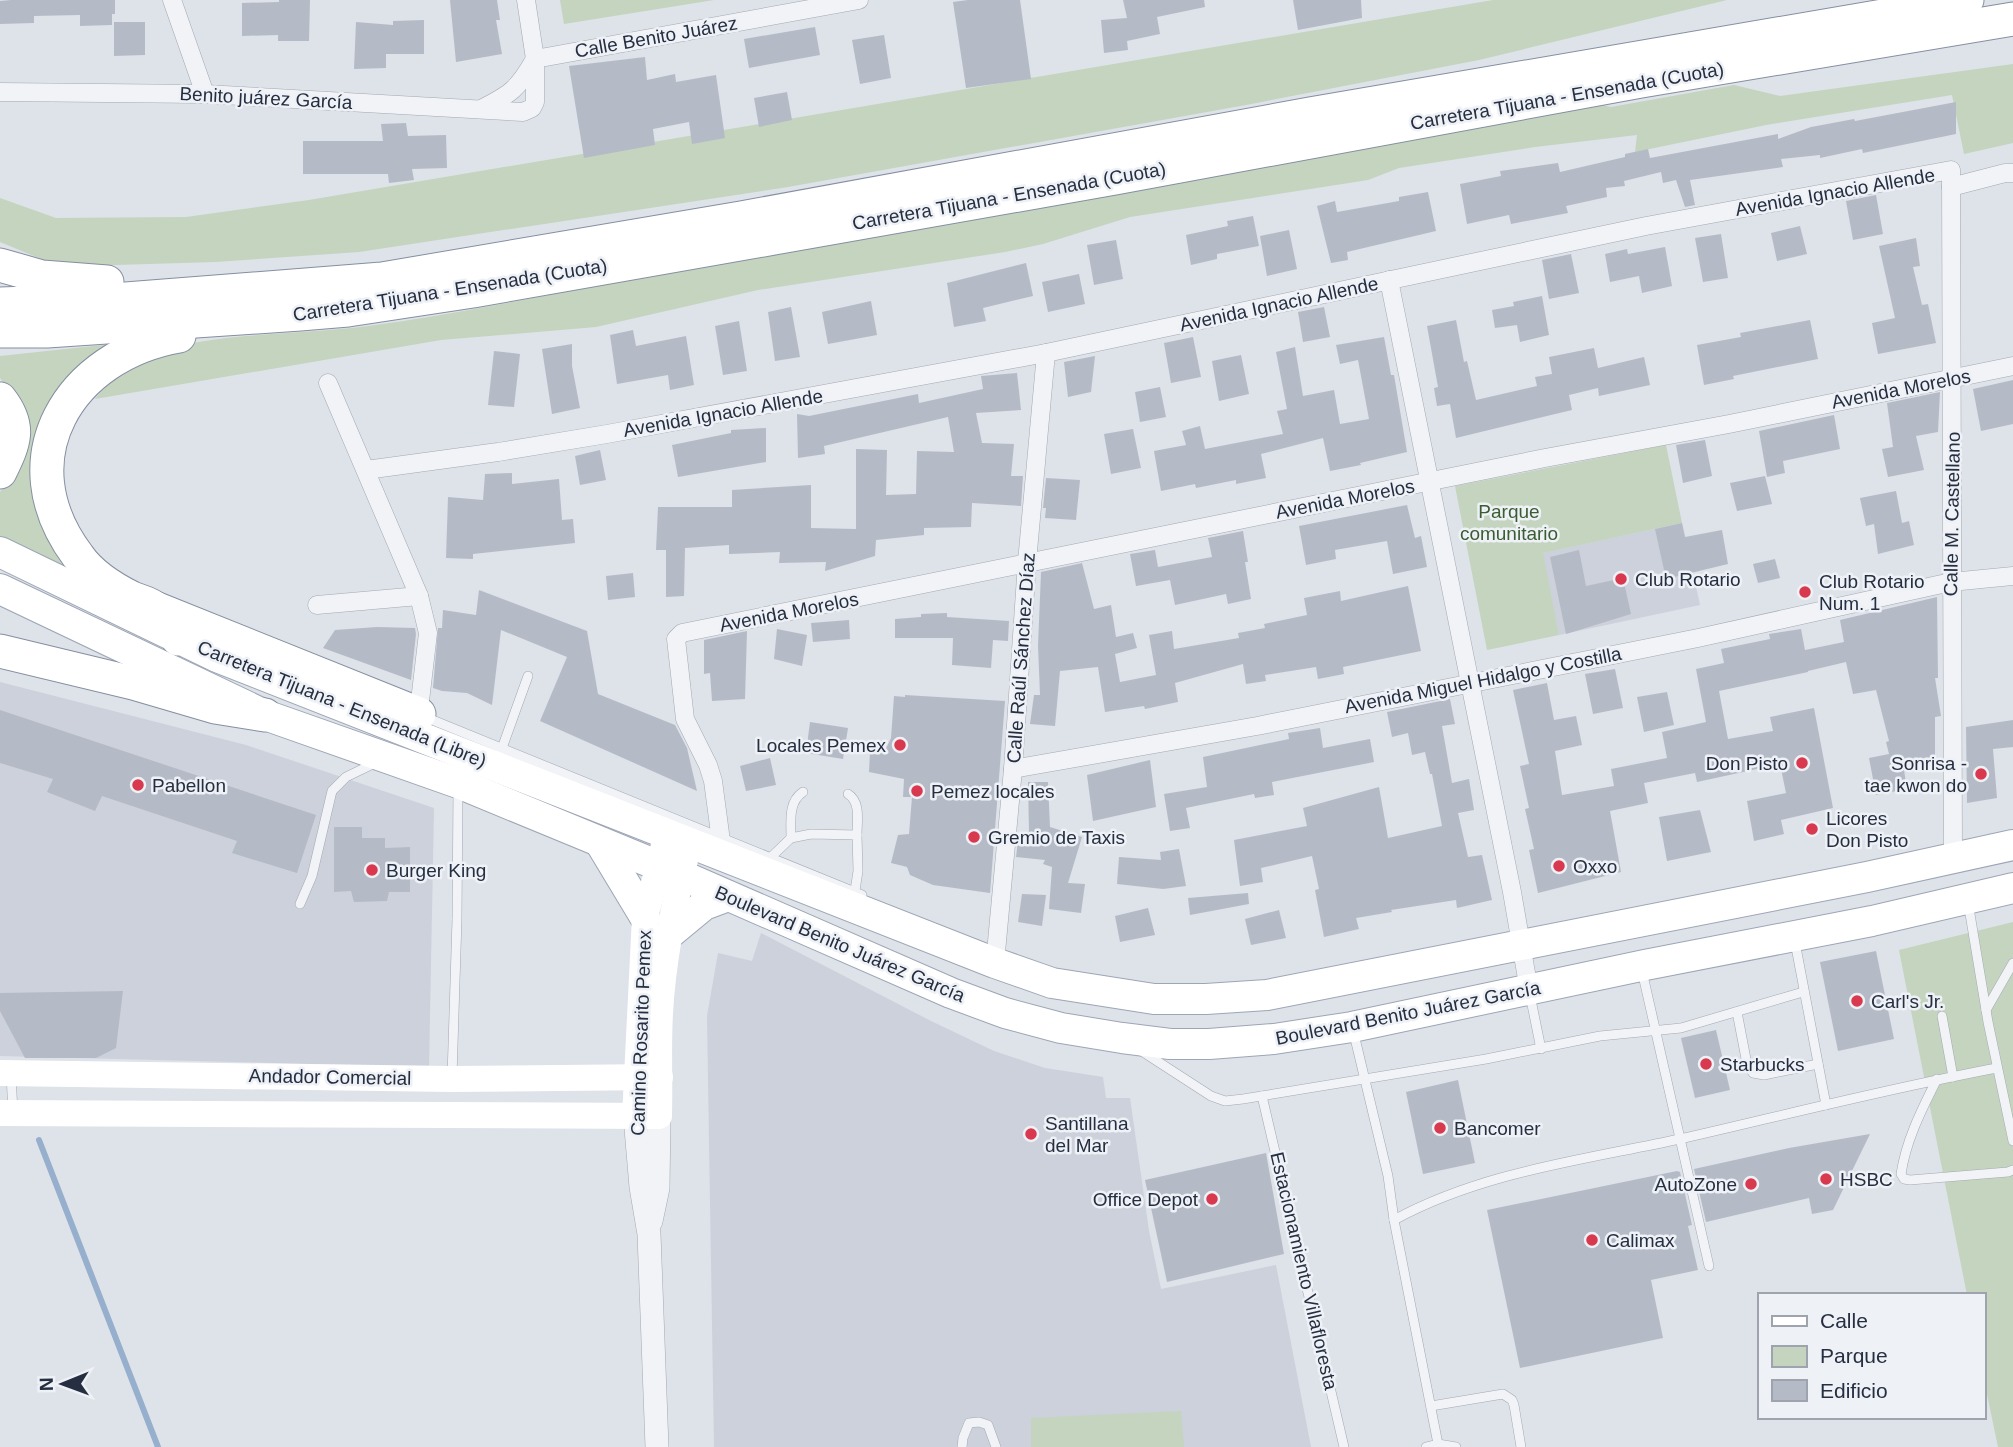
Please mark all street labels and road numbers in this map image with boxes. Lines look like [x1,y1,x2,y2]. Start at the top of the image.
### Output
street label: Calle Benito Juárez [573,12,739,62]
street label: Carretera Tijuana - Ensenada (Cuota) [1409,58,1725,134]
street label: Benito juárez García [179,83,353,113]
street label: Carretera Tijuana - Ensenada (Cuota) [851,158,1167,234]
street label: Avenida Ignacio Allende [1733,164,1937,220]
street label: Carretera Tijuana - Ensenada (Cuota) [291,255,609,325]
street label: Avenida Ignacio Allende [1178,273,1380,335]
street label: Avenida Morelos [1830,365,1972,413]
street label: Avenida Ignacio Allende [621,385,825,441]
street label: Calle M. Castellano [1940,431,1964,597]
street label: Avenida Morelos [1274,475,1416,523]
street label: Calle Raúl Sánchez Díaz [1003,552,1039,764]
street label: Avenida Morelos [718,588,860,636]
street label: Carretera Tijuana - Ensenada (Libre) [195,636,489,772]
street label: Avenida Miguel Hidalgo y Costilla [1343,643,1624,717]
street label: Boulevard Benito Juárez García [712,882,968,1006]
street label: Camino Rosarito Pemex [627,929,655,1136]
street label: Boulevard Benito Juárez García [1274,977,1543,1049]
street label: Andador Comercial [249,1065,411,1089]
street label: Estacionamiento Villafloresta [1266,1150,1342,1392]

